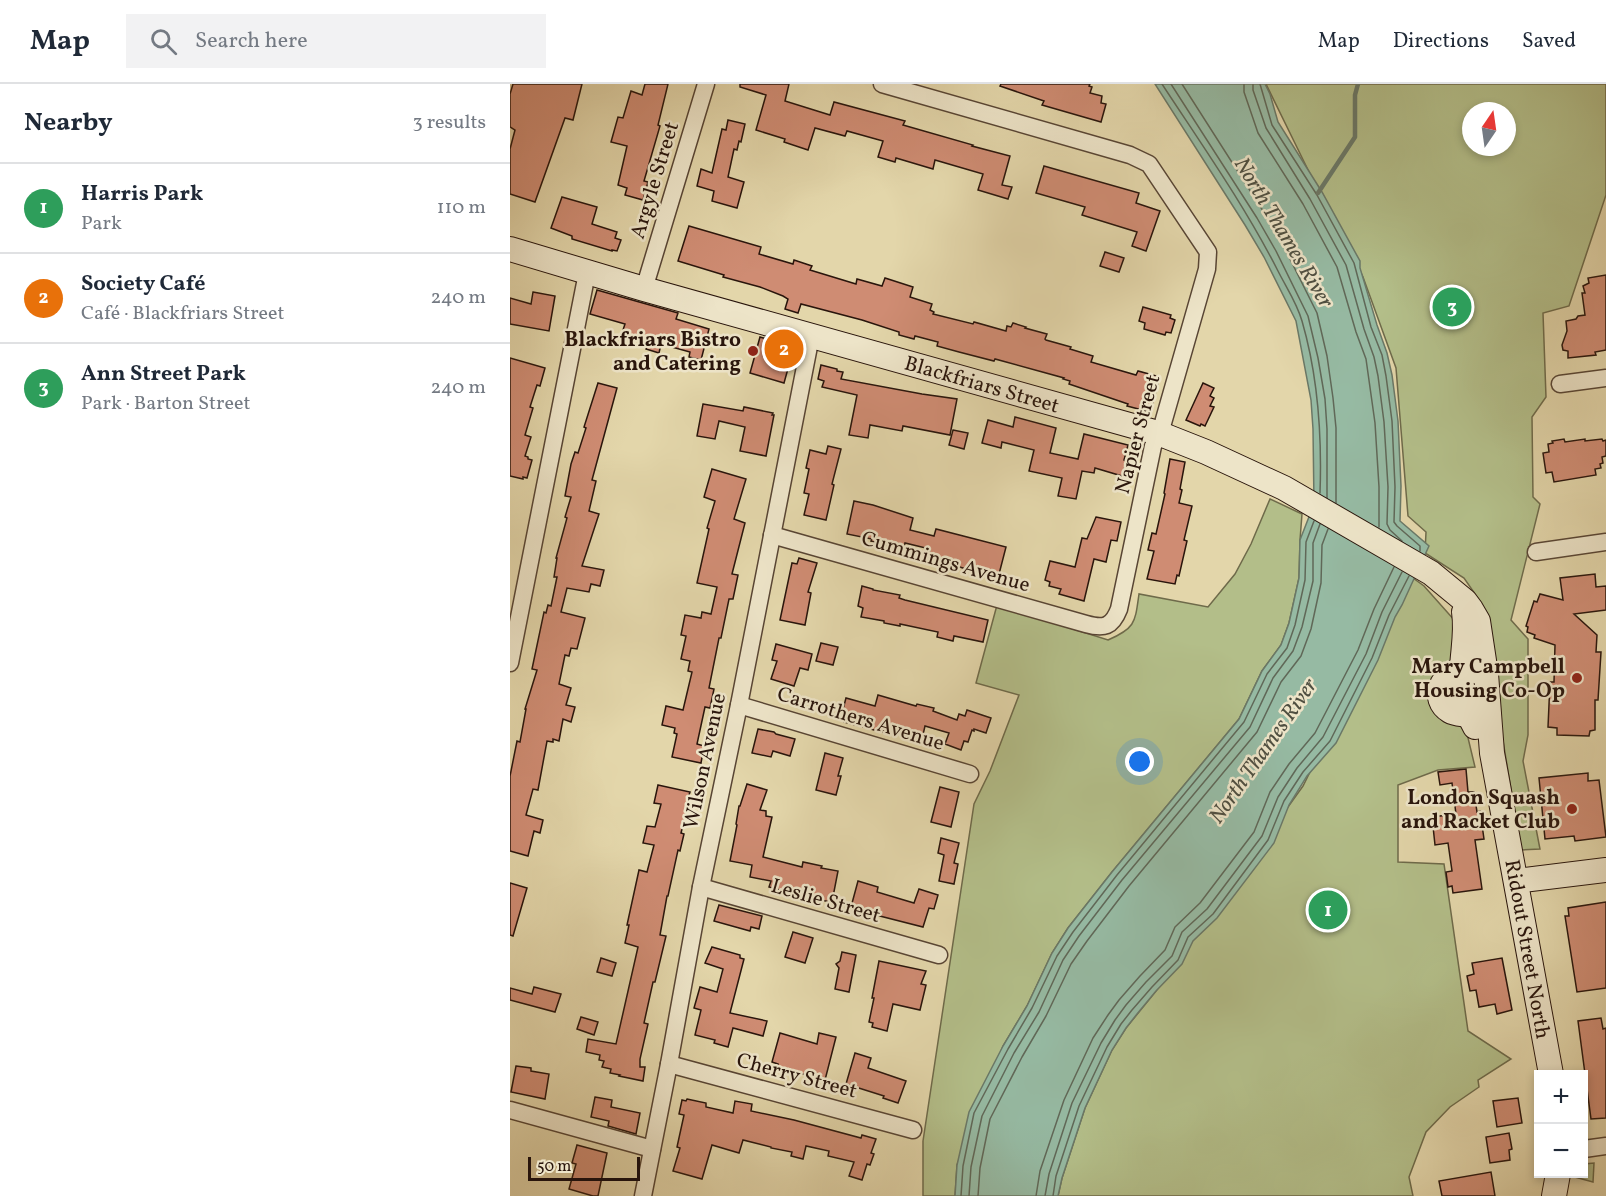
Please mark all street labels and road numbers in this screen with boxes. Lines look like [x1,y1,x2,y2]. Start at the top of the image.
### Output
street label: Argyle Street [624,118,687,243]
street label: Blackfriars Street [901,349,1062,421]
street label: Napier Street [1109,372,1168,497]
street label: Cummings Avenue [858,524,1033,600]
street label: Carrothers Avenue [773,680,948,759]
street label: Wilson Avenue [677,690,734,832]
street label: Ridout Street North [1496,857,1557,1041]
street label: Leslie Street [768,872,884,931]
street label: Cherry Street [733,1046,860,1106]

